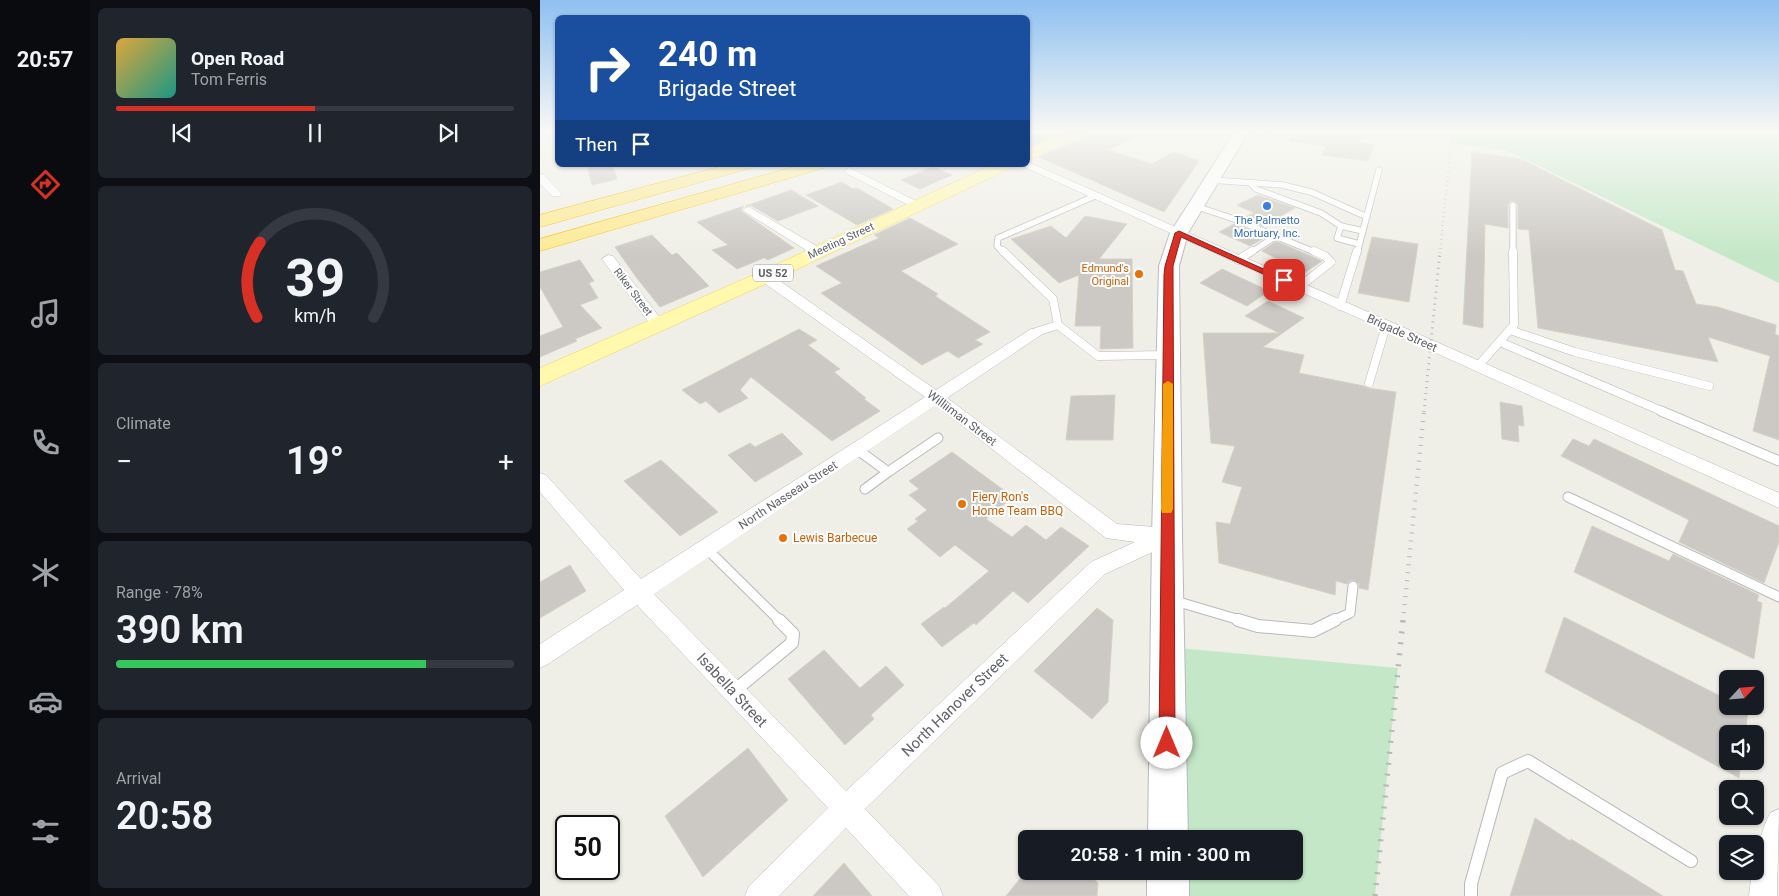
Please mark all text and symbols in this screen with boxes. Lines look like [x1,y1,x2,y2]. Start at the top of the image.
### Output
text: 240 m [658,34,757,75]
icon: right [575,35,640,100]
text: 20:57 [17,47,73,72]
text: Open Road [191,47,284,70]
text: Tom Ferris [191,70,267,89]
text: Brigade Street [658,76,796,101]
icon: previous [168,119,196,147]
icon: pause [301,119,329,147]
icon: next [434,119,462,147]
icon: arrive [627,130,655,158]
text: Then [575,133,617,156]
icon: directions [28,167,63,202]
marker: The Palmetto Mortuary, Inc. [1261,200,1273,212]
place label: The Palmetto Mortuary, Inc. [1234,214,1300,240]
street label: Meeting Street [806,220,877,262]
text: 39 [285,248,345,309]
pin [1263,259,1305,301]
place label: Edmund's Original [1081,262,1129,288]
road number: US 52 [753,264,793,282]
street label: Riker Street [611,266,655,319]
icon: arrive [1270,266,1298,294]
marker: Edmund's Original [1133,268,1145,280]
icon: music [28,296,63,331]
text: km/h [294,305,336,326]
street label: Brigade Street [1365,311,1439,355]
street label: Williiman Street [924,387,1000,449]
text: Climate [116,414,171,433]
icon: phone [28,425,63,460]
text: 19° [286,439,344,483]
text: − [116,445,132,478]
text: + [498,445,514,478]
street label: North Nasseau Street [736,458,840,532]
place label: Fiery Ron's Home Team BBQ [972,490,1063,518]
marker: Fiery Ron's Home Team BBQ [956,498,968,510]
place label: Lewis Barbecue [793,531,877,545]
marker: Lewis Barbecue [777,532,789,544]
icon: climate [28,555,63,590]
text: Range · 78% [116,583,203,602]
text: 390 km [116,608,244,652]
street label: Isabella Street [693,649,771,731]
street label: North Hanover Street [898,650,1012,760]
north arrow [1719,670,1764,715]
map controls [1719,670,1764,880]
icon: car [28,684,63,719]
position arrow [1140,716,1192,768]
button: sound [1719,725,1764,770]
text: Arrival [116,769,161,788]
button: search [1719,780,1764,825]
text: 20:58 [116,794,213,838]
icon: filters [28,814,63,849]
speed limit sign: 50 [555,815,620,880]
button: layers [1719,835,1764,880]
text: 20:58 · 1 min · 300 m [1070,843,1251,866]

